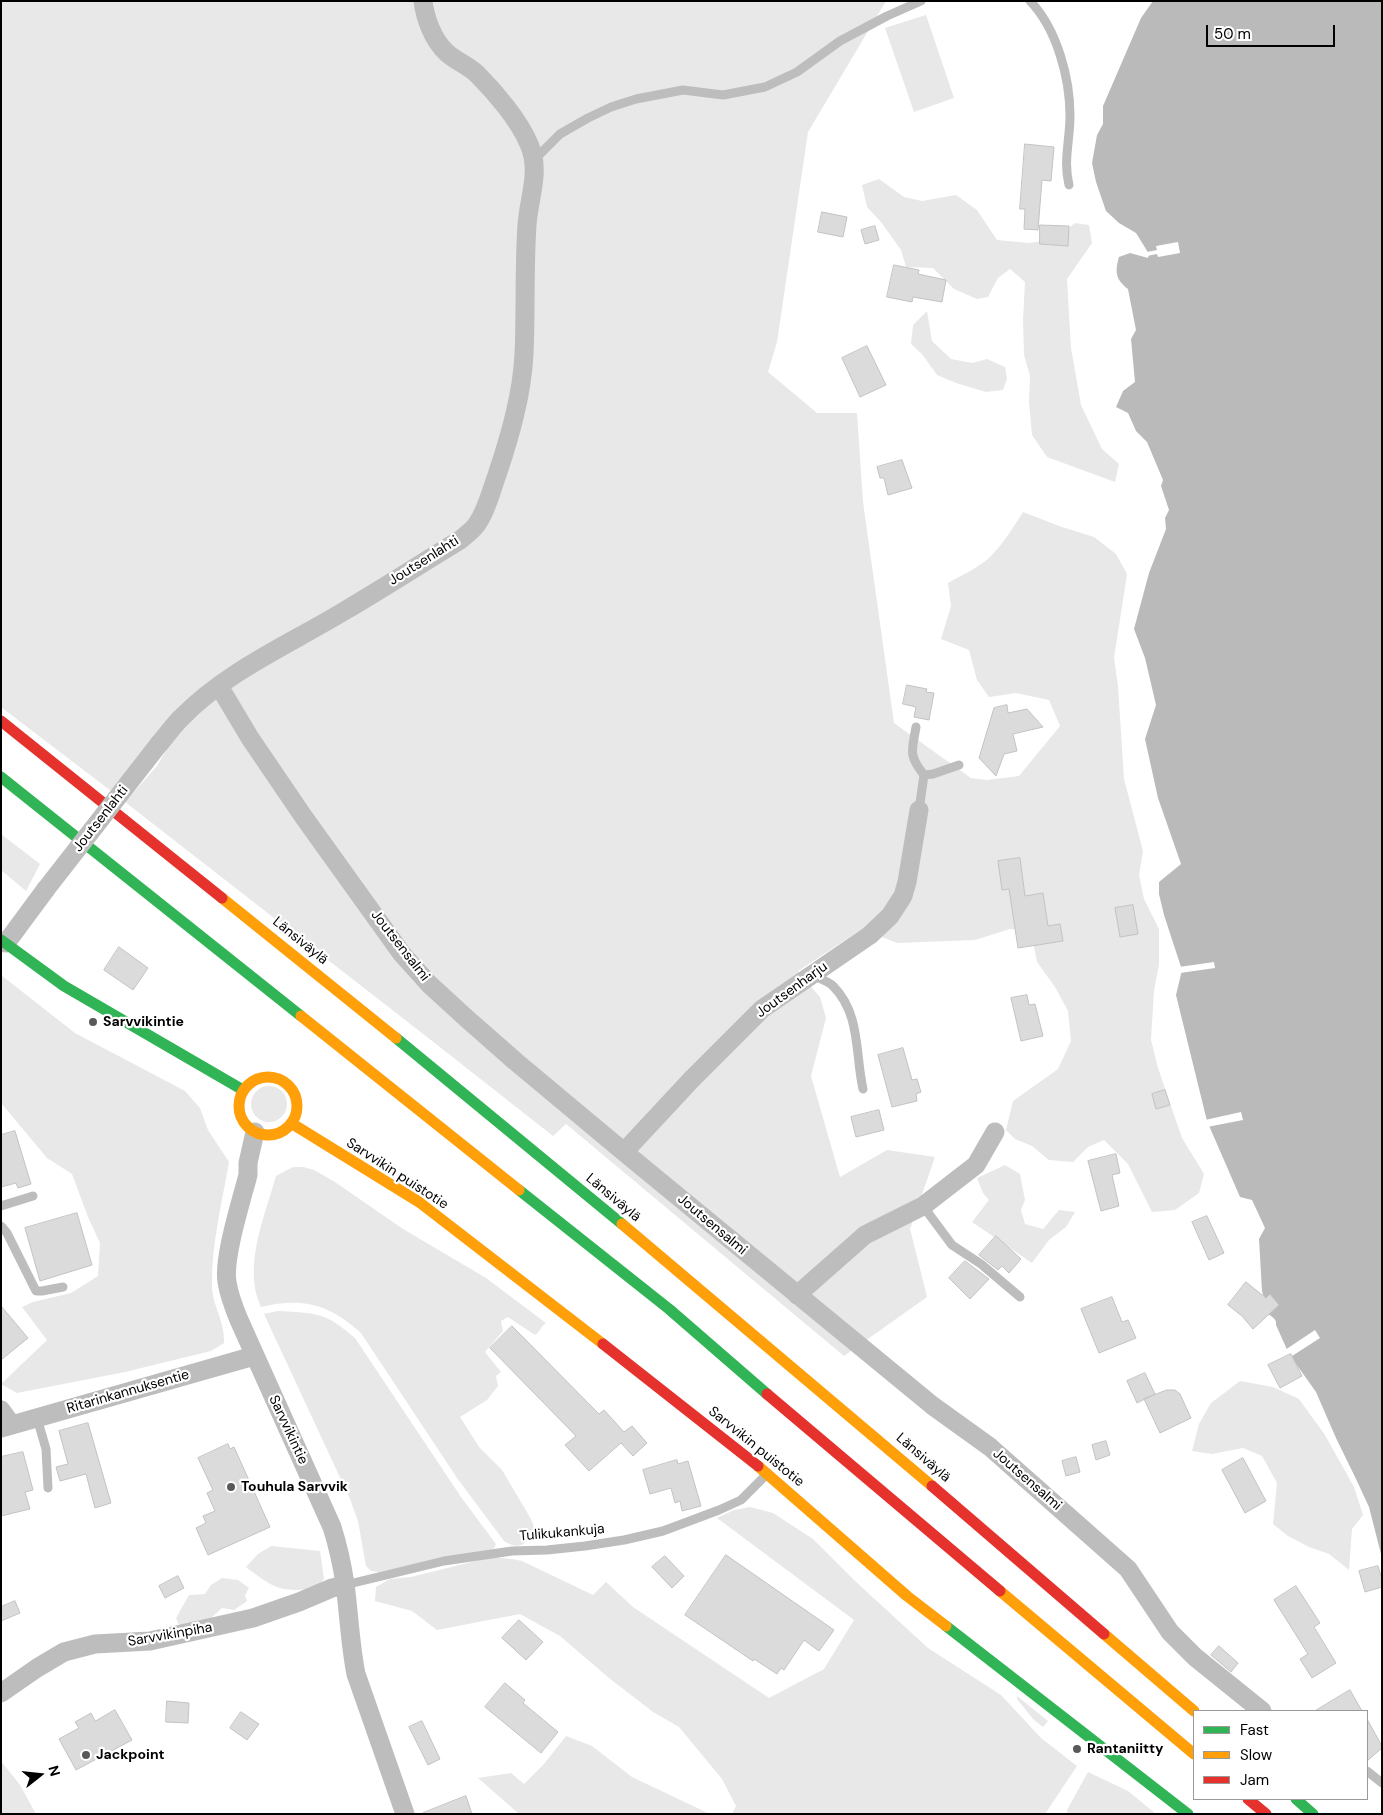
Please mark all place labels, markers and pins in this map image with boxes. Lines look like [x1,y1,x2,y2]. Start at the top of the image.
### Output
place label: Sarvvikintie [103,1014,184,1030]
marker: Sarvvikintie [87,1016,99,1028]
place label: Touhula Sarvvik [241,1479,348,1495]
marker: Touhula Sarvvik [225,1481,237,1493]
place label: Rantaniitty [1087,1741,1164,1757]
marker: Rantaniitty [1071,1743,1083,1755]
place label: Jackpoint [96,1747,165,1763]
marker: Jackpoint [80,1749,92,1761]

